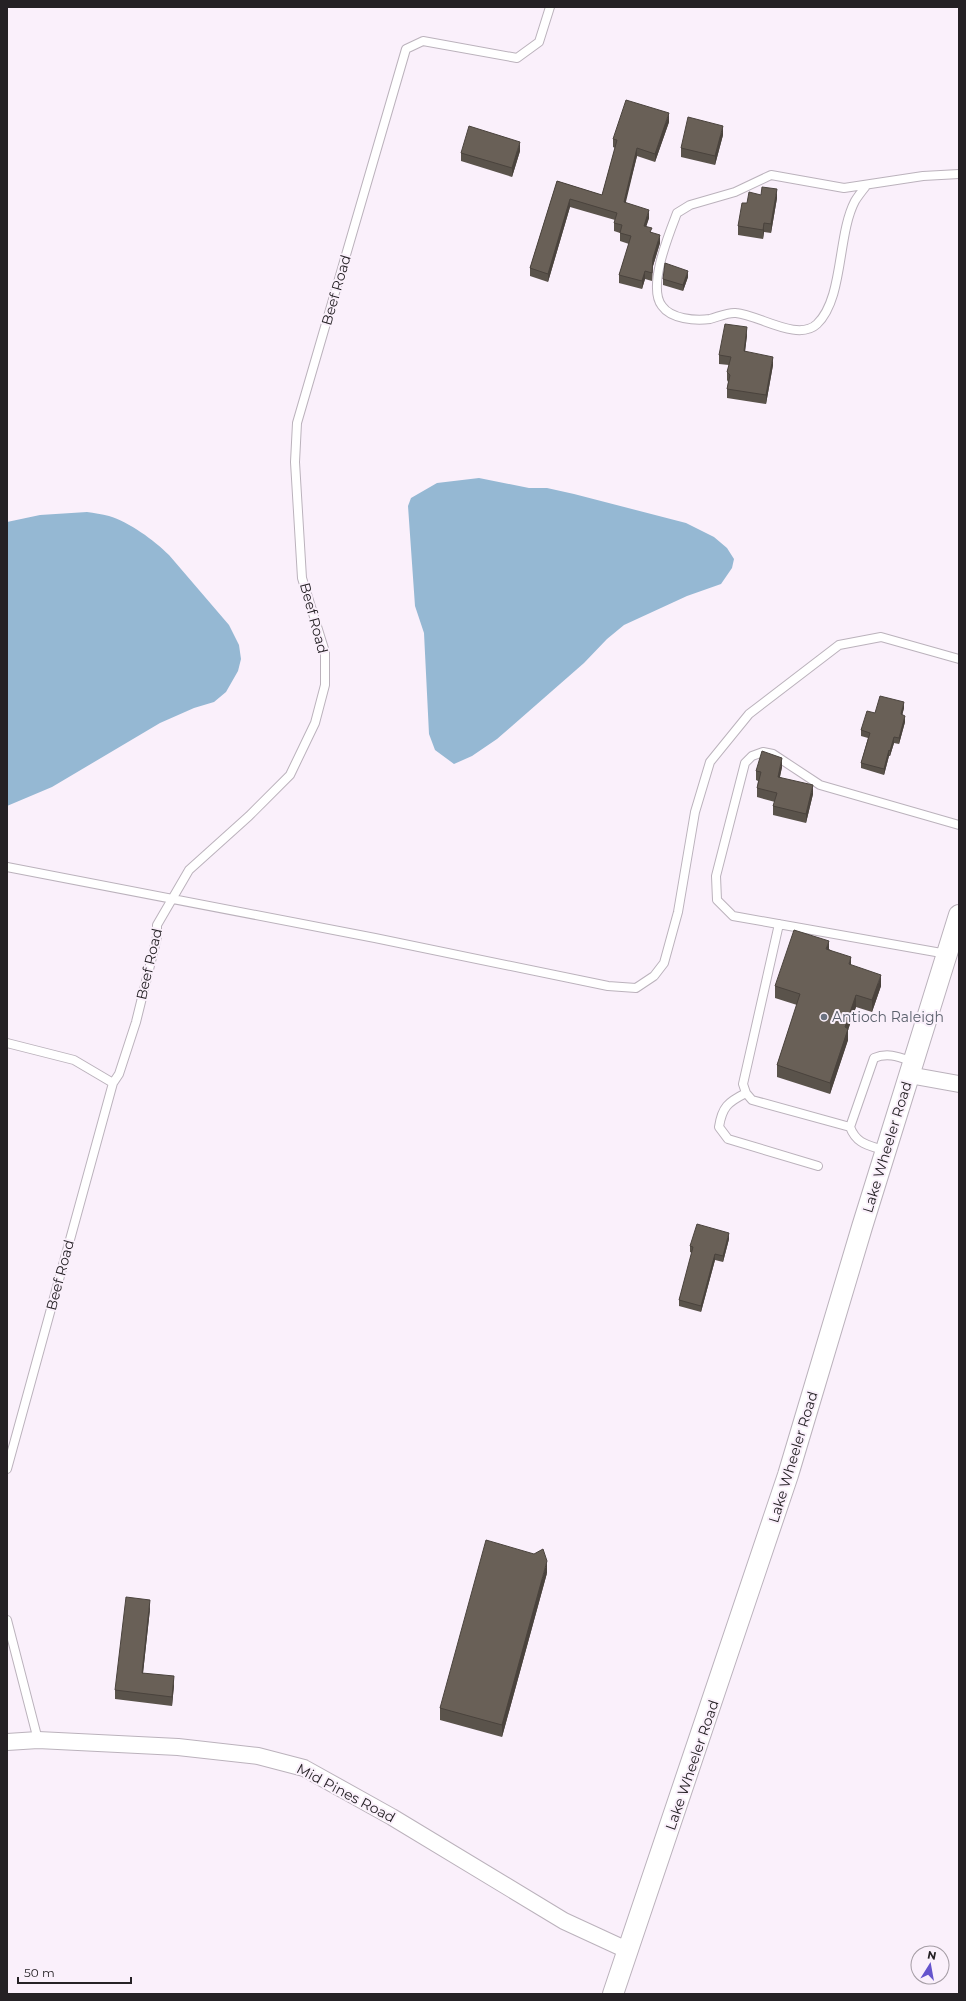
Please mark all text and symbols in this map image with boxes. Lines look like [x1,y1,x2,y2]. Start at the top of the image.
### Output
street label: Beef Road [317,253,355,327]
street label: Beef Road [296,581,332,655]
street label: Beef Road [132,927,166,1001]
place label: Antioch Raleigh [832,1008,944,1026]
marker: Antioch Raleigh [819,1012,829,1022]
street label: Lake Wheeler Road [858,1079,916,1215]
street label: Beef Road [42,1238,78,1312]
street label: Lake Wheeler Road [764,1389,822,1525]
street label: Lake Wheeler Road [661,1698,723,1832]
street label: Mid Pines Road [294,1759,398,1827]
north arrow [910,1945,950,1985]
text: N [926,1947,938,1963]
scale bar [18,1959,131,1985]
text: 50 m [24,1965,55,1980]

